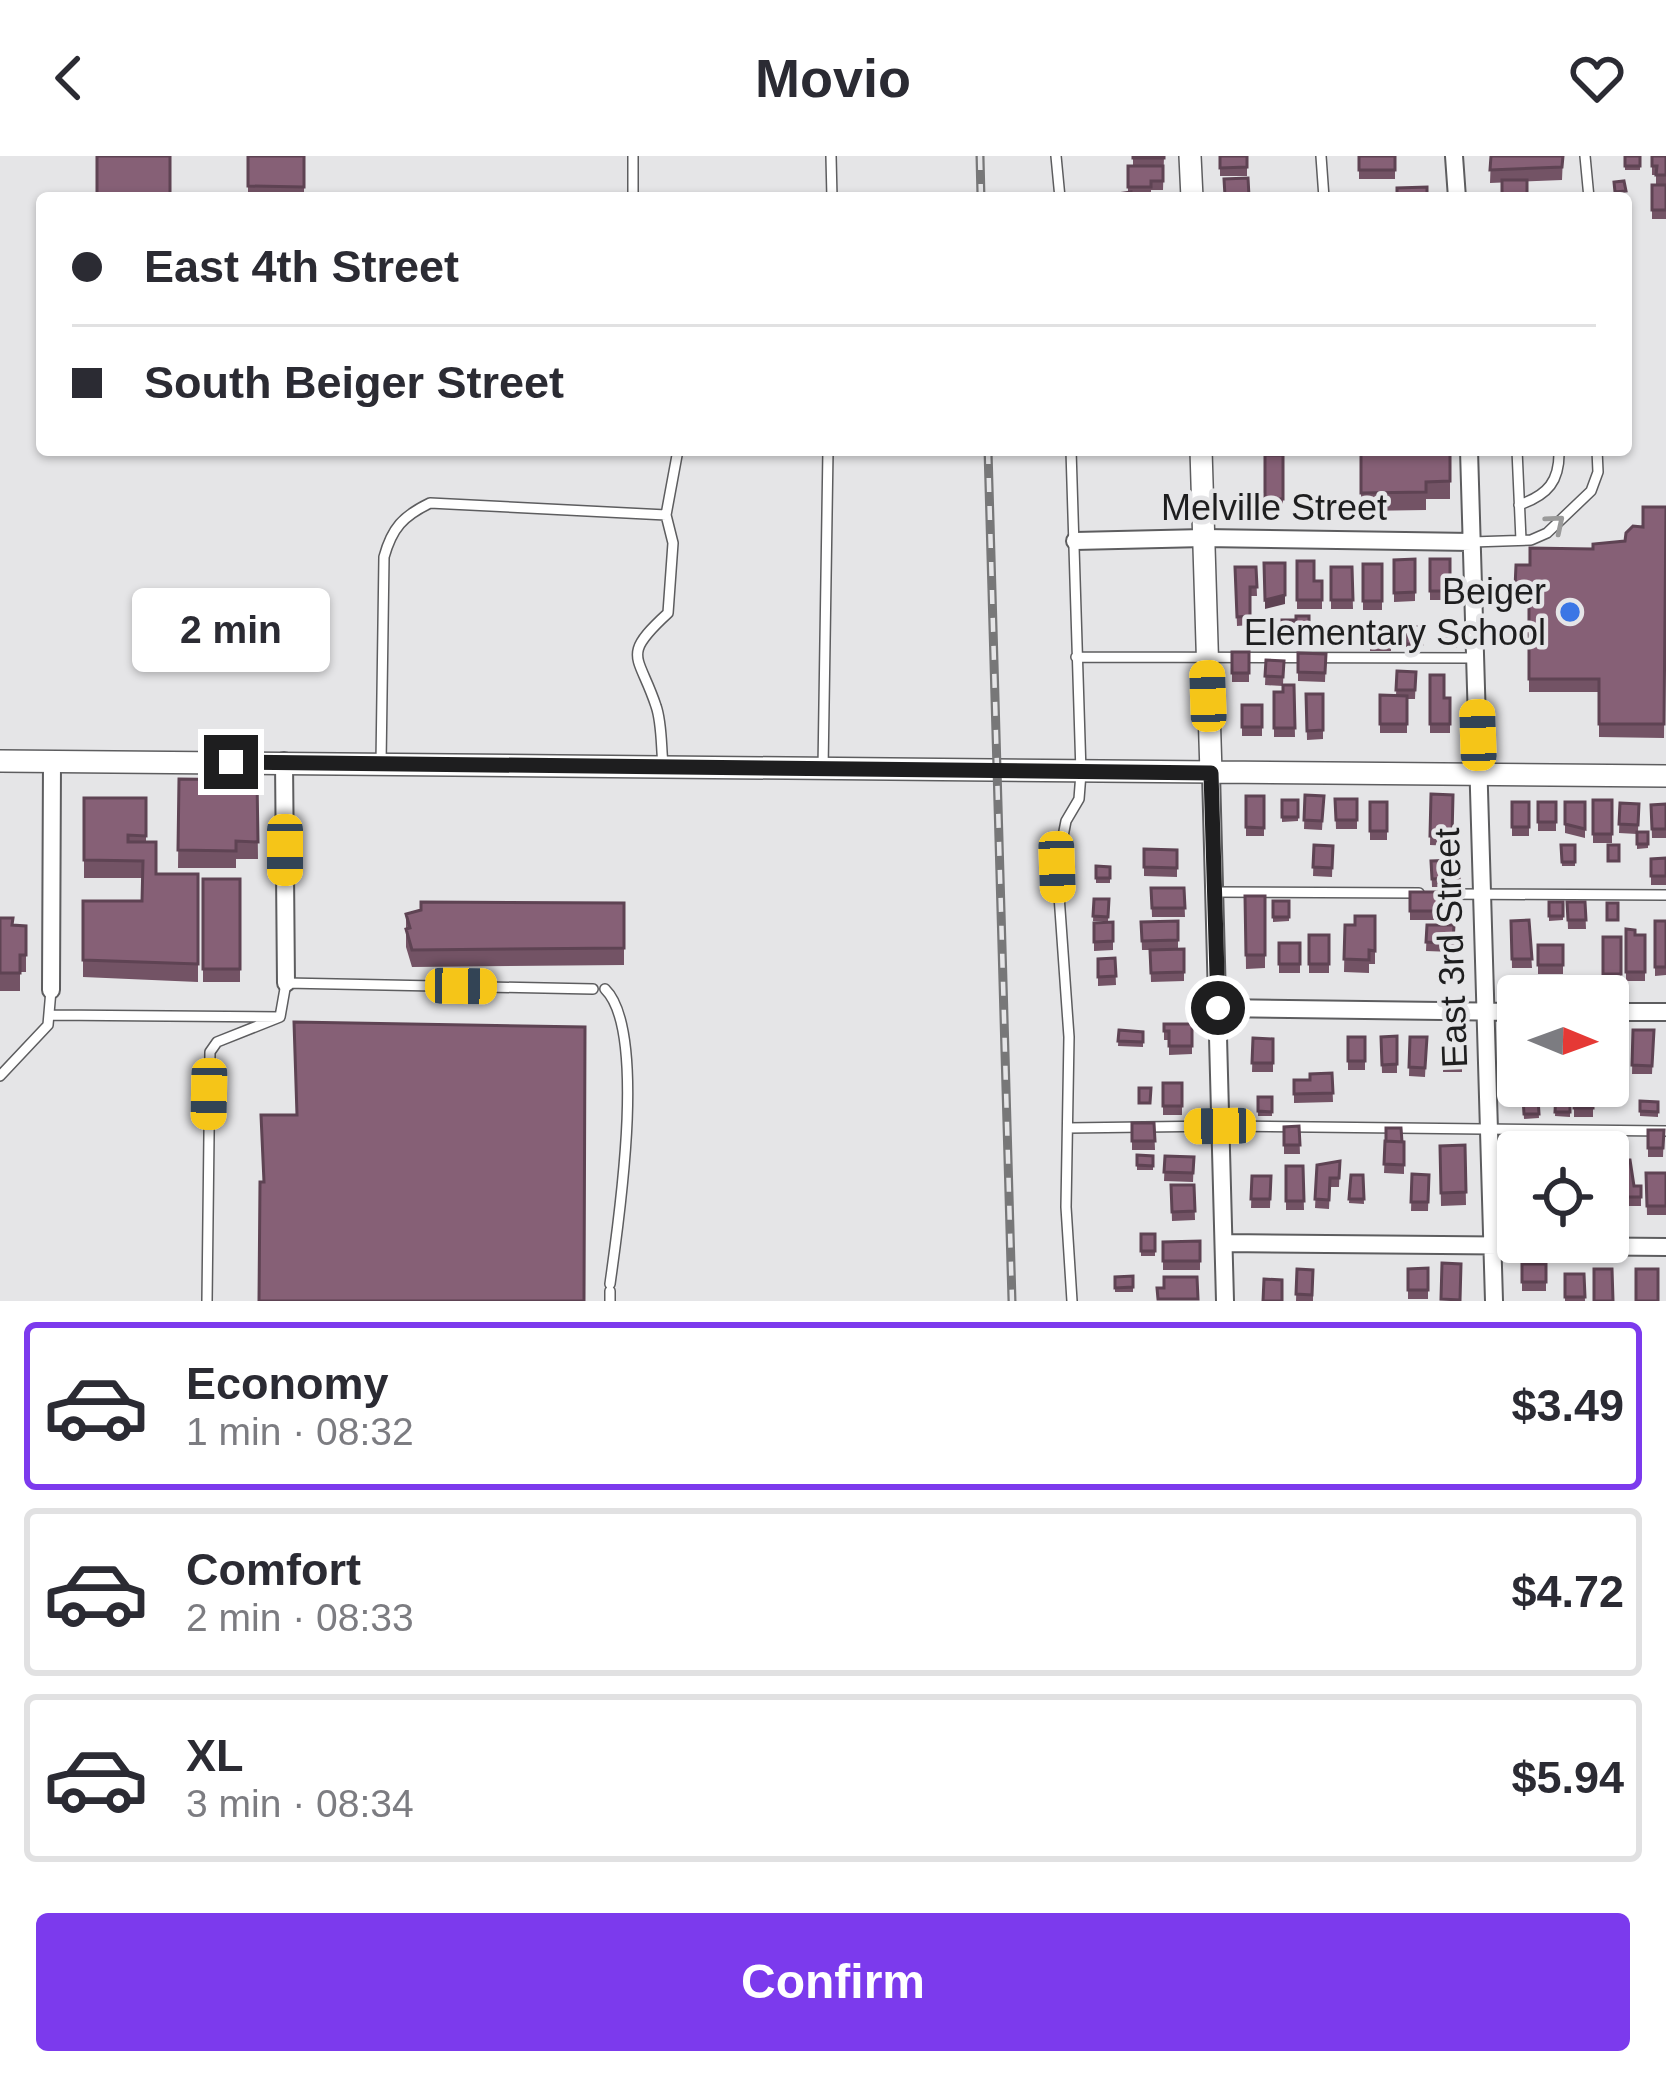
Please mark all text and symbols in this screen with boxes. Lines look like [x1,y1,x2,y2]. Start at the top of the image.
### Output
icon: back [36,45,102,111]
icon: heart [1564,45,1630,111]
text: Movio [755,48,911,108]
text: East 4th Street [144,241,459,292]
text: South Beiger Street [144,357,564,408]
street label: Melville Street [1161,487,1387,528]
one-way arrow [1542,515,1564,537]
place label: Beiger Elementary School [1244,571,1546,653]
callout: 2 min [132,588,330,672]
marker: Beiger Elementary School [1557,599,1583,625]
text: 2 min [180,608,282,651]
car [1189,659,1227,733]
car [1459,698,1497,772]
route end [204,735,258,789]
car [267,814,303,886]
street label: East 3rd Street [1426,827,1475,1069]
car [1038,830,1076,904]
car [425,967,497,1005]
north arrow [1497,975,1629,1107]
map controls [1497,975,1629,1263]
route start [1191,981,1245,1035]
car [190,1058,228,1130]
car [1184,1107,1256,1145]
button: locate [1497,1131,1629,1263]
icon: car [42,1352,150,1460]
text: Economy [186,1358,389,1409]
text: $3.49 [1511,1380,1624,1431]
text: 1 min · 08:32 [186,1410,414,1453]
icon: car [42,1538,150,1646]
text: Comfort [186,1544,361,1595]
text: $4.72 [1511,1566,1624,1617]
text: 2 min · 08:33 [186,1596,414,1639]
icon: car [42,1724,150,1832]
text: XL [186,1730,244,1781]
text: $5.94 [1511,1752,1624,1803]
text: 3 min · 08:34 [186,1782,414,1825]
button: Confirm [36,1913,1630,2051]

